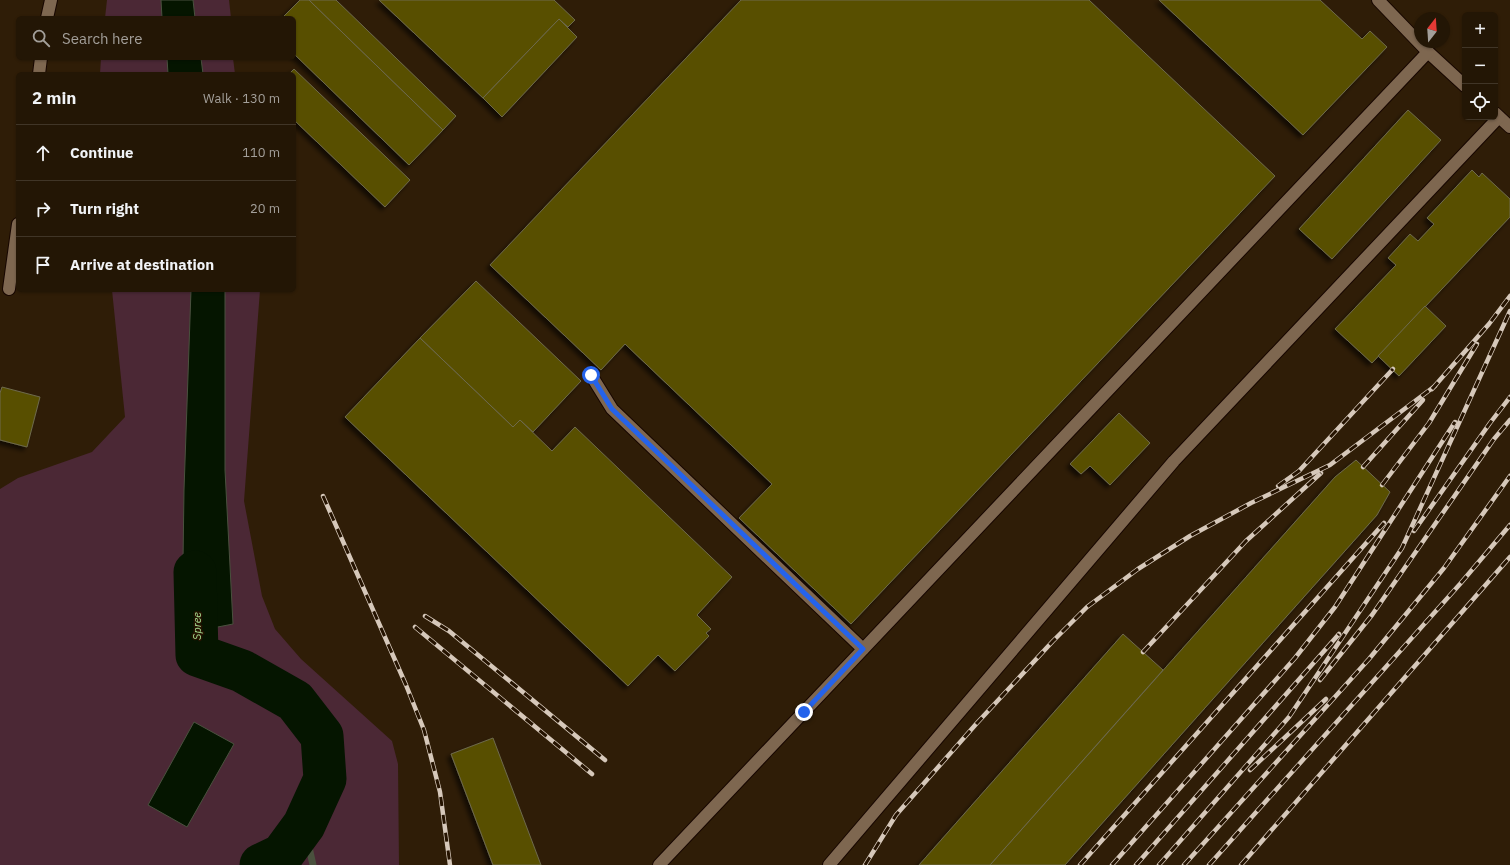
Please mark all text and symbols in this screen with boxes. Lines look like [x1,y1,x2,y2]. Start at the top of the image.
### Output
north arrow [1414,12,1450,48]
map controls [1462,12,1498,120]
button: + [1462,12,1498,48]
search box [16,16,296,60]
icon: search [30,27,52,49]
text: Search here [62,29,142,48]
button: − [1462,48,1498,84]
button: locate [1462,84,1498,120]
text: 2 min [32,87,76,109]
text: Walk · 130 m [203,90,280,107]
icon: ahead [32,142,54,164]
text: Continue [70,143,134,162]
text: 110 m [242,144,280,161]
icon: right [32,198,54,220]
text: Turn right [70,199,139,218]
text: 20 m [250,200,280,217]
icon: arrive [32,254,54,276]
text: Arrive at destination [70,255,214,274]
route start [582,366,600,384]
water label: Spree [190,612,204,640]
route end [795,703,813,721]

